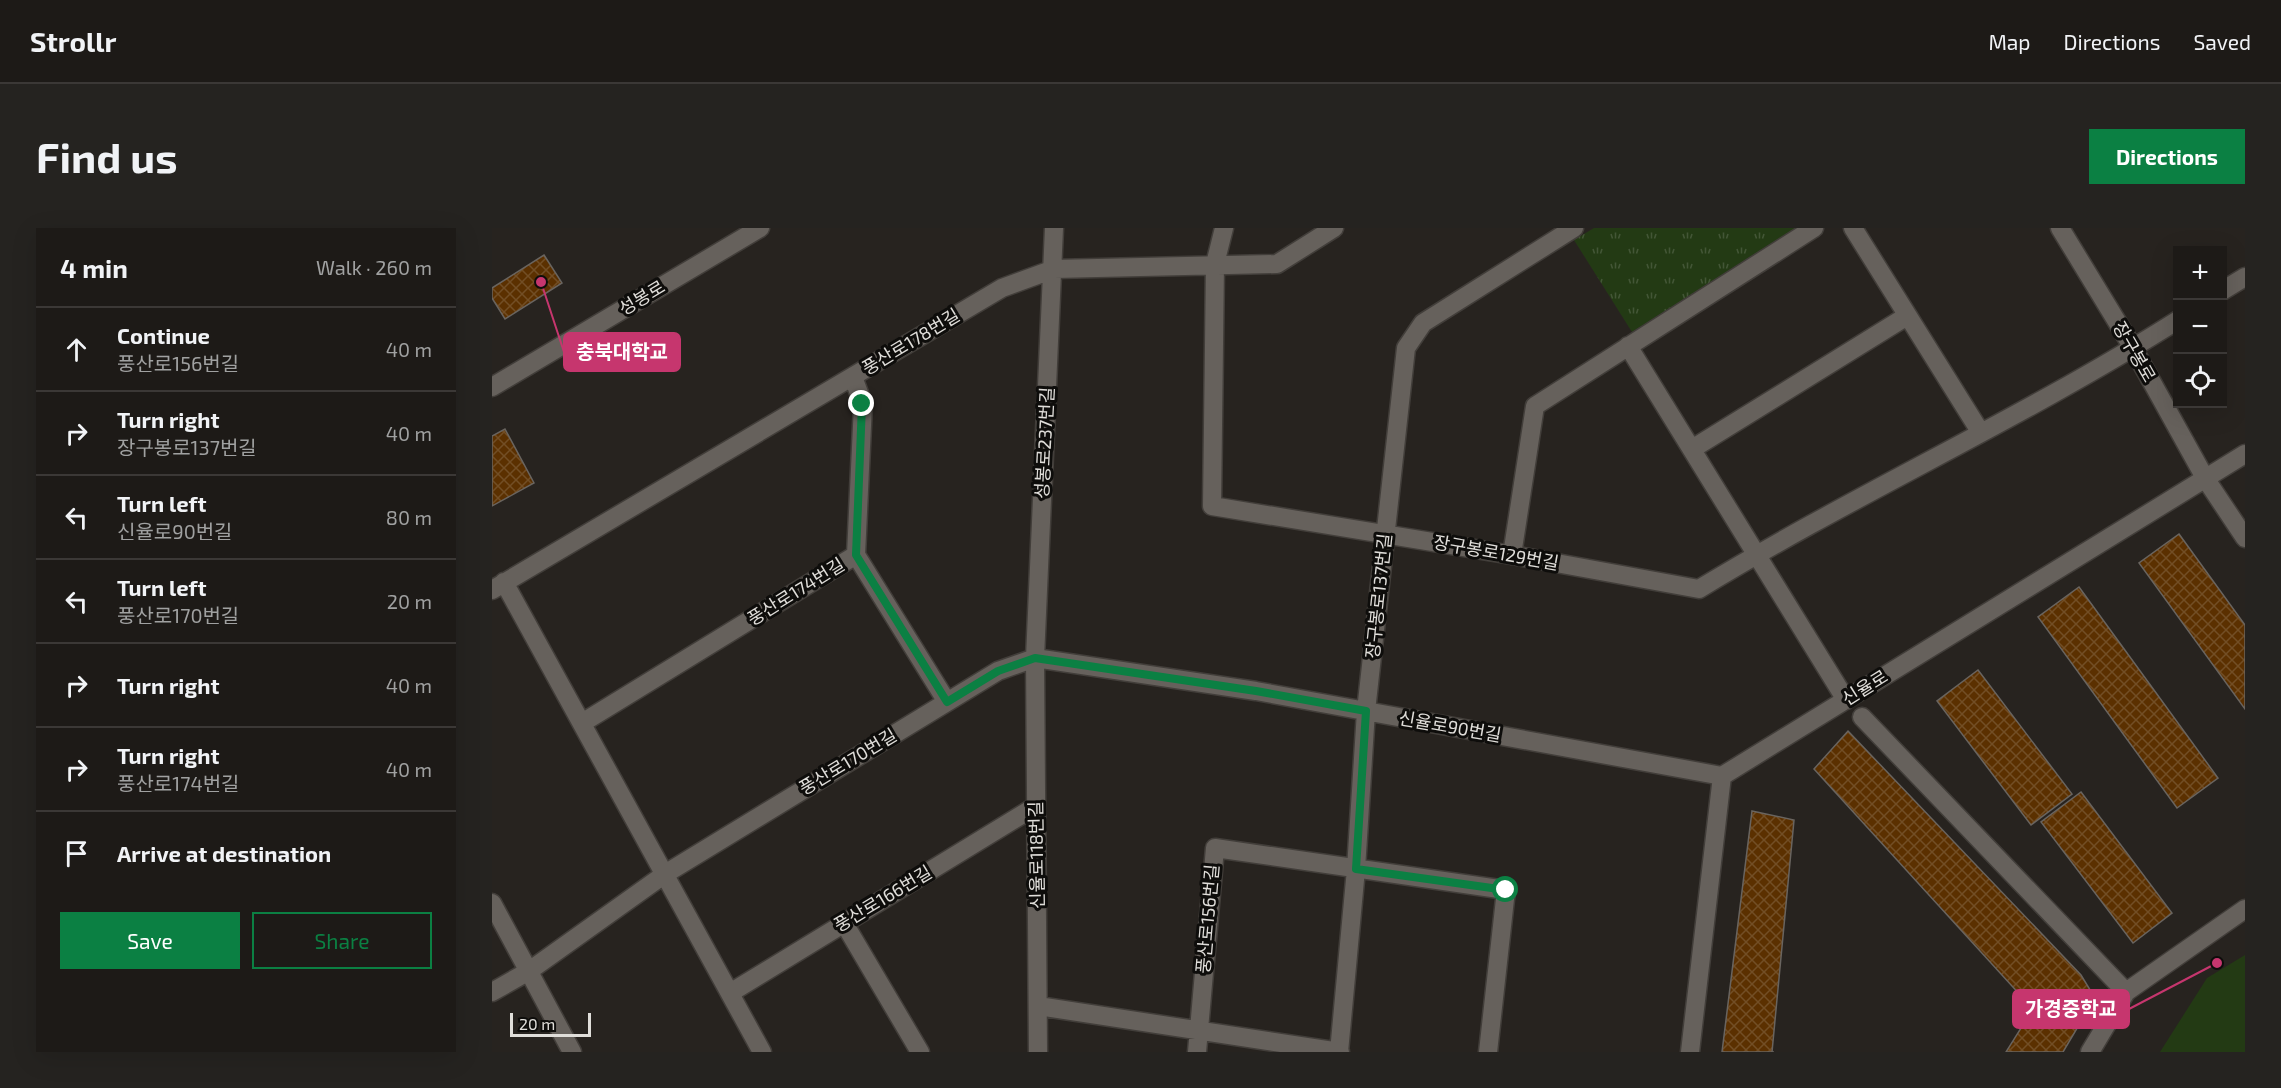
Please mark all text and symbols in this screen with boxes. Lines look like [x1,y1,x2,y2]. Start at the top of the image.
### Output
text: Strollr [30,24,116,58]
text: Map [1988,29,2031,54]
text: Directions [2064,29,2160,54]
text: Saved [2193,29,2251,54]
button: Directions [2089,129,2245,184]
text: Find us [36,131,178,181]
map controls [2173,246,2227,408]
button: + [2173,246,2227,300]
text: 4 min [60,252,128,283]
text: Walk · 260 m [316,255,432,279]
street label: 성봉로 [615,275,668,319]
button: − [2173,300,2227,354]
street label: 풍산로178번길 [858,303,963,379]
street label: 장구봉로 [2109,317,2161,386]
text: Continue [117,322,210,348]
icon: ahead [60,333,93,366]
callout: 충북대학교 [564,333,680,371]
text: 40 m [386,337,432,361]
text: 충북대학교 [576,339,668,363]
text: 풍산로156번길 [117,351,239,375]
button: locate [2173,354,2227,408]
street label: 성봉로237번길 [1030,386,1058,500]
route end [848,390,874,416]
text: Turn right [117,406,219,432]
icon: right [60,417,93,450]
text: 40 m [386,421,432,445]
text: 장구봉로137번길 [117,435,257,459]
text: Turn left [117,490,206,516]
icon: left [60,501,93,534]
text: 80 m [386,505,432,529]
text: 신율로90번길 [117,519,233,543]
street label: 장구봉로129번길 [1432,530,1561,574]
street label: 장구봉로137번길 [1360,532,1396,660]
street label: 풍산로174번길 [743,553,848,630]
text: Turn left [117,574,206,600]
icon: left [60,585,93,618]
text: 20 m [387,589,432,613]
text: 풍산로170번길 [117,603,239,627]
street label: 신율로 [1838,665,1891,710]
icon: right [60,669,93,702]
text: Turn right [117,672,219,698]
text: 40 m [386,673,432,697]
street label: 신율로90번길 [1397,706,1503,746]
street label: 풍산로170번길 [795,723,900,799]
text: Turn right [117,742,219,768]
icon: right [60,753,93,786]
text: 40 m [386,757,432,781]
text: 풍산로174번길 [117,771,240,795]
street label: 신율로118번길 [1024,801,1048,909]
icon: arrive [60,837,93,870]
text: Arrive at destination [117,840,331,866]
street label: 풍산로166번길 [829,860,936,936]
street label: 풍산로156번길 [1191,863,1223,975]
route start [1492,876,1518,902]
button: Save [60,912,240,969]
button: Share [252,912,432,969]
callout: 가경중학교 [2013,990,2129,1028]
text: 가경중학교 [2025,996,2117,1020]
scale bar [510,1010,591,1038]
text: 20 m [519,1014,555,1033]

